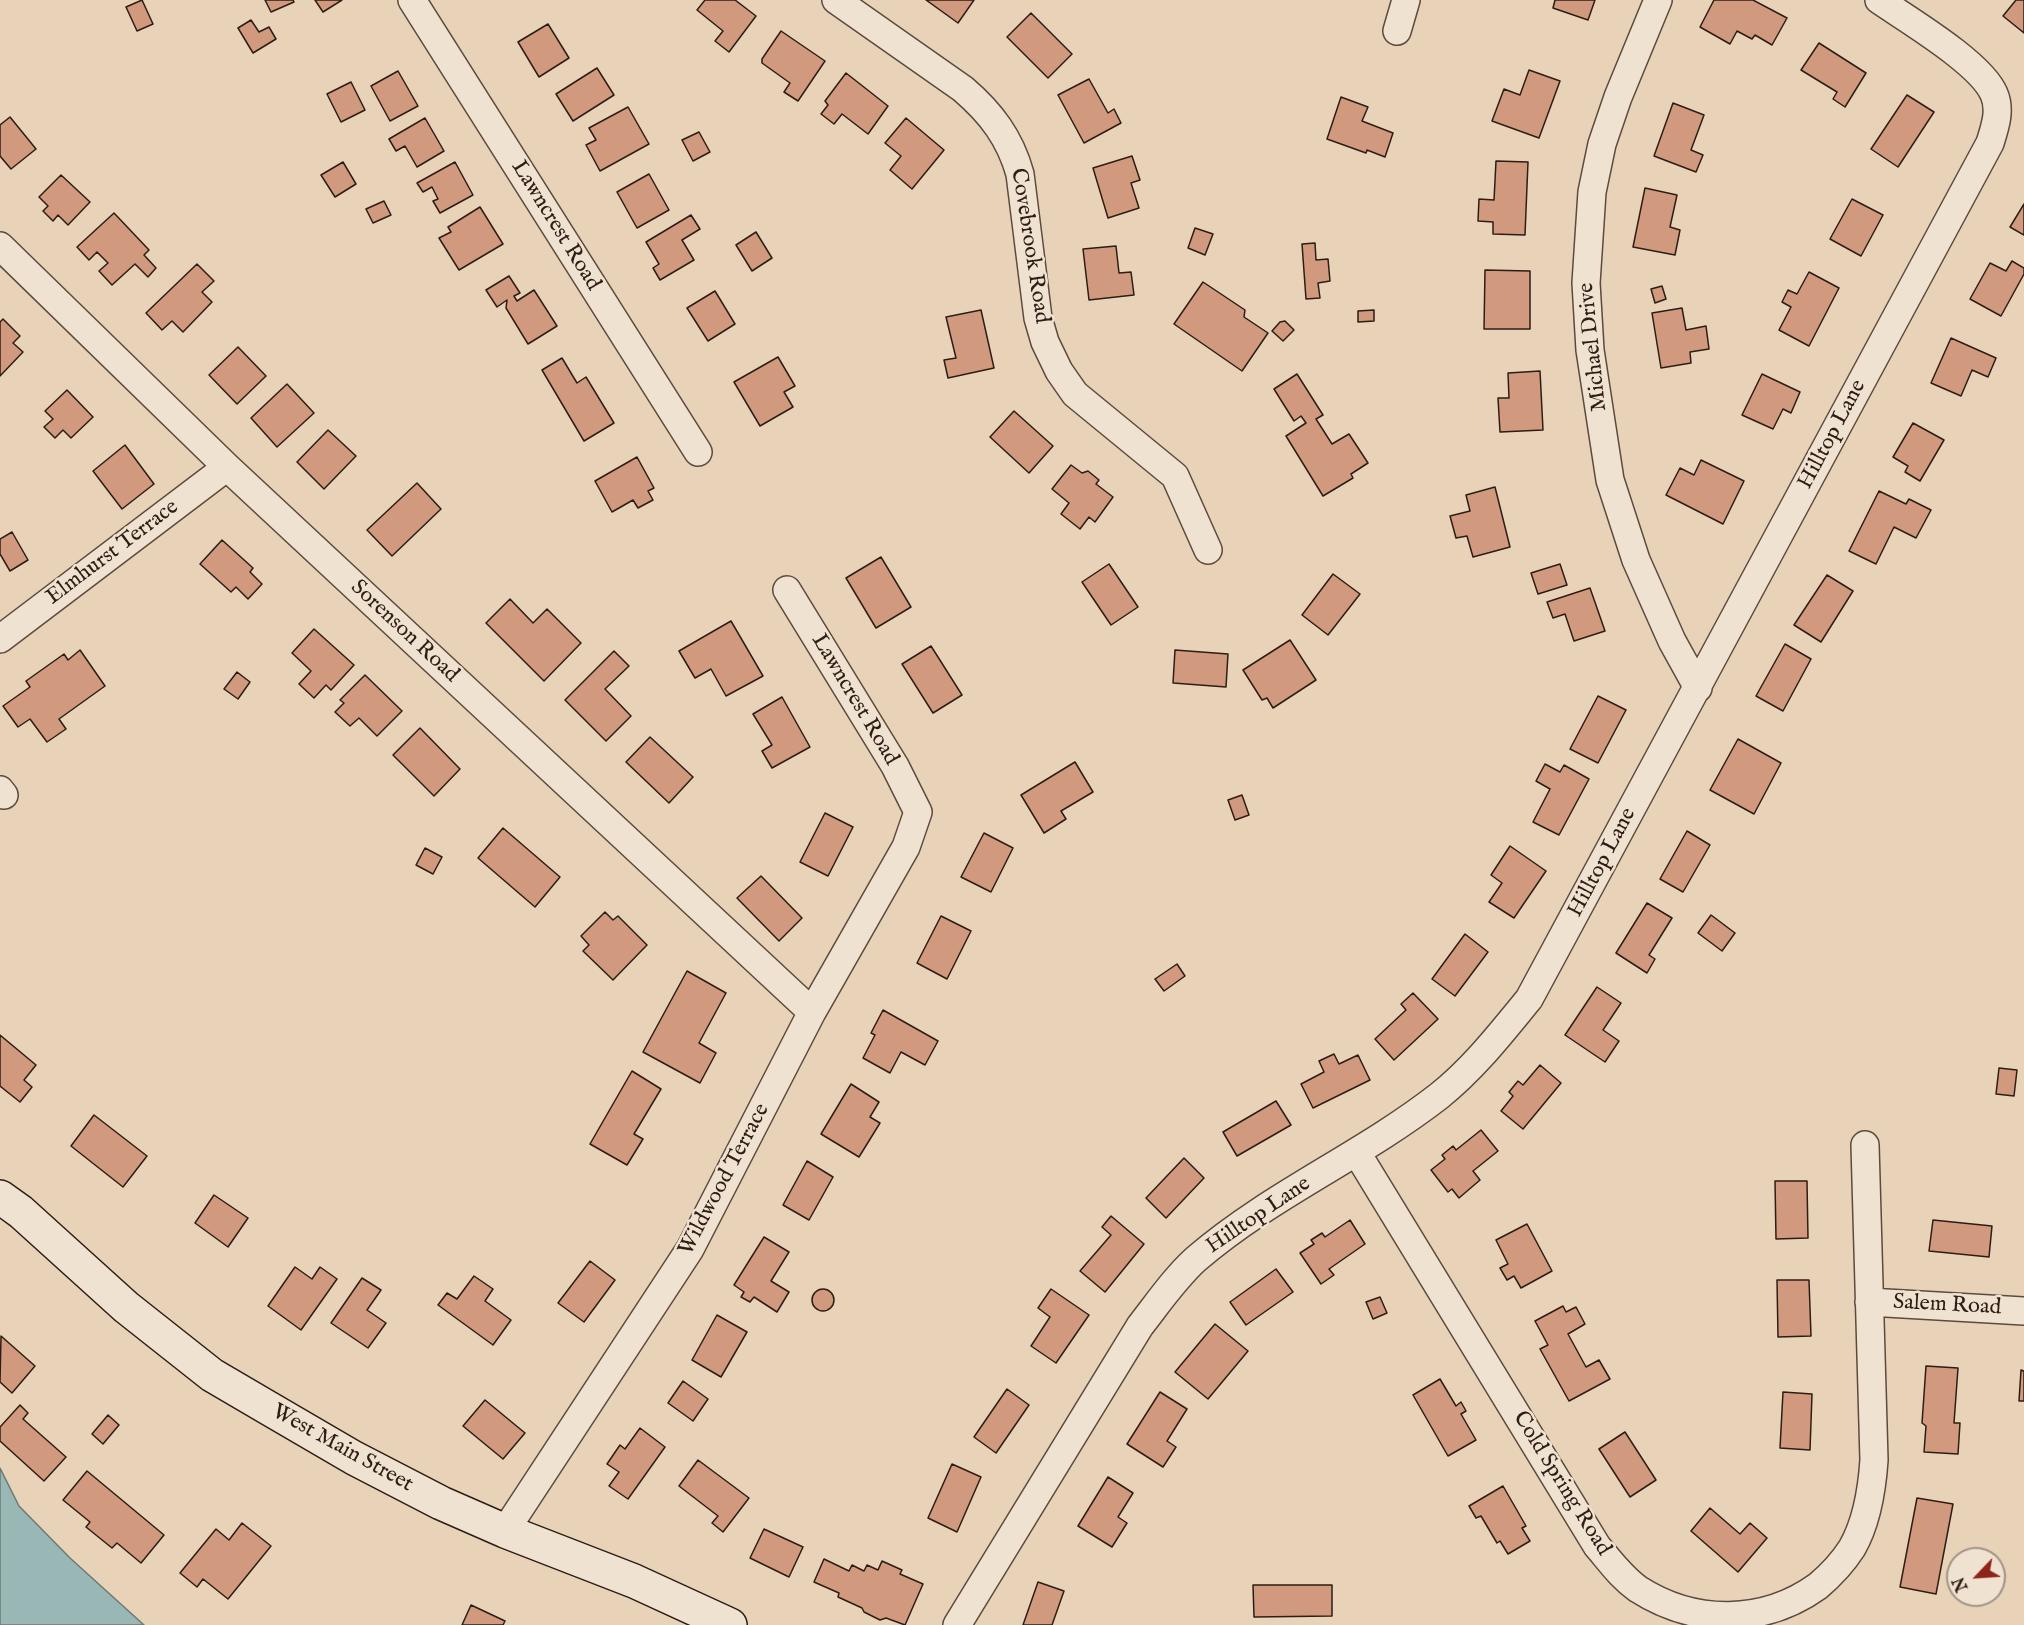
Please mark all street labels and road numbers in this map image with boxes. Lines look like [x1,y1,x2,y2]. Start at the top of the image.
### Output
street label: Lawncrest Road [504,156,606,296]
street label: Covebrook Road [1004,166,1054,326]
street label: Michael Drive [1574,281,1614,413]
street label: Hilltop Lane [1793,376,1873,494]
street label: Elmhurst Terrace [42,495,184,611]
street label: Sorenson Road [344,575,464,689]
street label: Lawncrest Road [804,630,904,770]
street label: Hilltop Lane [1563,804,1643,922]
street label: Wildwood Terrace [674,1100,776,1260]
street label: Hilltop Lane [1202,1172,1316,1260]
street label: Salem Road [1892,1290,2002,1322]
street label: West Main Street [267,1399,417,1499]
street label: Cold Spring Road [1506,1407,1616,1561]

